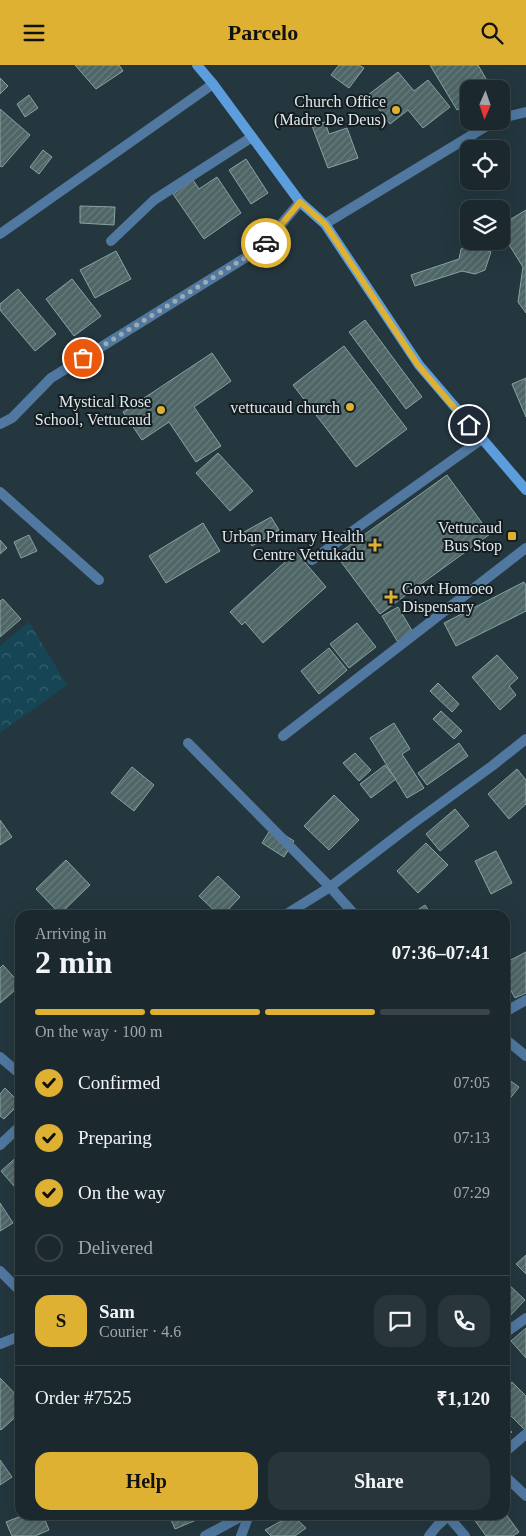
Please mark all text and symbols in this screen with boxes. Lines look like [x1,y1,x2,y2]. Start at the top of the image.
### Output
icon: menu [20,19,48,47]
icon: search [478,19,506,47]
text: Parcelo [228,20,298,45]
north arrow [460,80,510,130]
map controls [460,80,510,250]
place label: Church Office (Madre De Deus) [274,93,386,129]
marker: Church Office (Madre De Deus) [390,104,402,116]
button: locate [460,140,510,190]
button: layers [460,200,510,250]
courier [241,218,291,268]
icon: car [252,229,280,257]
pin [62,337,104,379]
icon: bag [69,344,97,372]
place label: Mystical Rose School, Vettucaud [35,393,151,428]
place label: vettucaud church [230,399,340,416]
marker: vettucaud church [344,401,356,413]
marker: Mystical Rose School, Vettucaud [155,404,167,416]
pin [448,404,490,446]
icon: home [455,411,483,439]
place label: Vettucaud Bus Stop [438,519,502,555]
place label: Urban Primary Health Centre Vettukadu [222,528,364,563]
marker: Vettucaud Bus Stop [506,530,518,542]
marker: Urban Primary Health Centre Vettukadu [368,538,382,552]
place label: Govt Homoeo Dispensary [402,580,493,616]
marker: Govt Homoeo Dispensary [384,590,398,604]
text: Arriving in [35,925,107,942]
text: 07:36–07:41 [392,942,490,963]
text: 2 min [35,944,112,980]
text: On the way · 100 m [35,1023,163,1040]
icon: check [35,1069,63,1097]
text: Confirmed [78,1072,160,1093]
text: 07:05 [454,1074,490,1091]
icon: check [35,1124,63,1152]
text: Preparing [78,1127,152,1148]
text: 07:13 [454,1129,490,1146]
icon: check [35,1179,63,1207]
text: On the way [78,1182,166,1203]
text: 07:29 [454,1184,490,1201]
text: Delivered [78,1237,153,1258]
button: chat [374,1295,426,1347]
button: phone [438,1295,490,1347]
text: Sam [99,1301,135,1322]
text: S [56,1310,66,1331]
text: Courier · 4.6 [99,1323,181,1340]
text: Order #7525 [35,1387,132,1408]
text: ₹1,120 [436,1388,490,1409]
button: Help [35,1452,258,1510]
button: Share [268,1452,490,1510]

